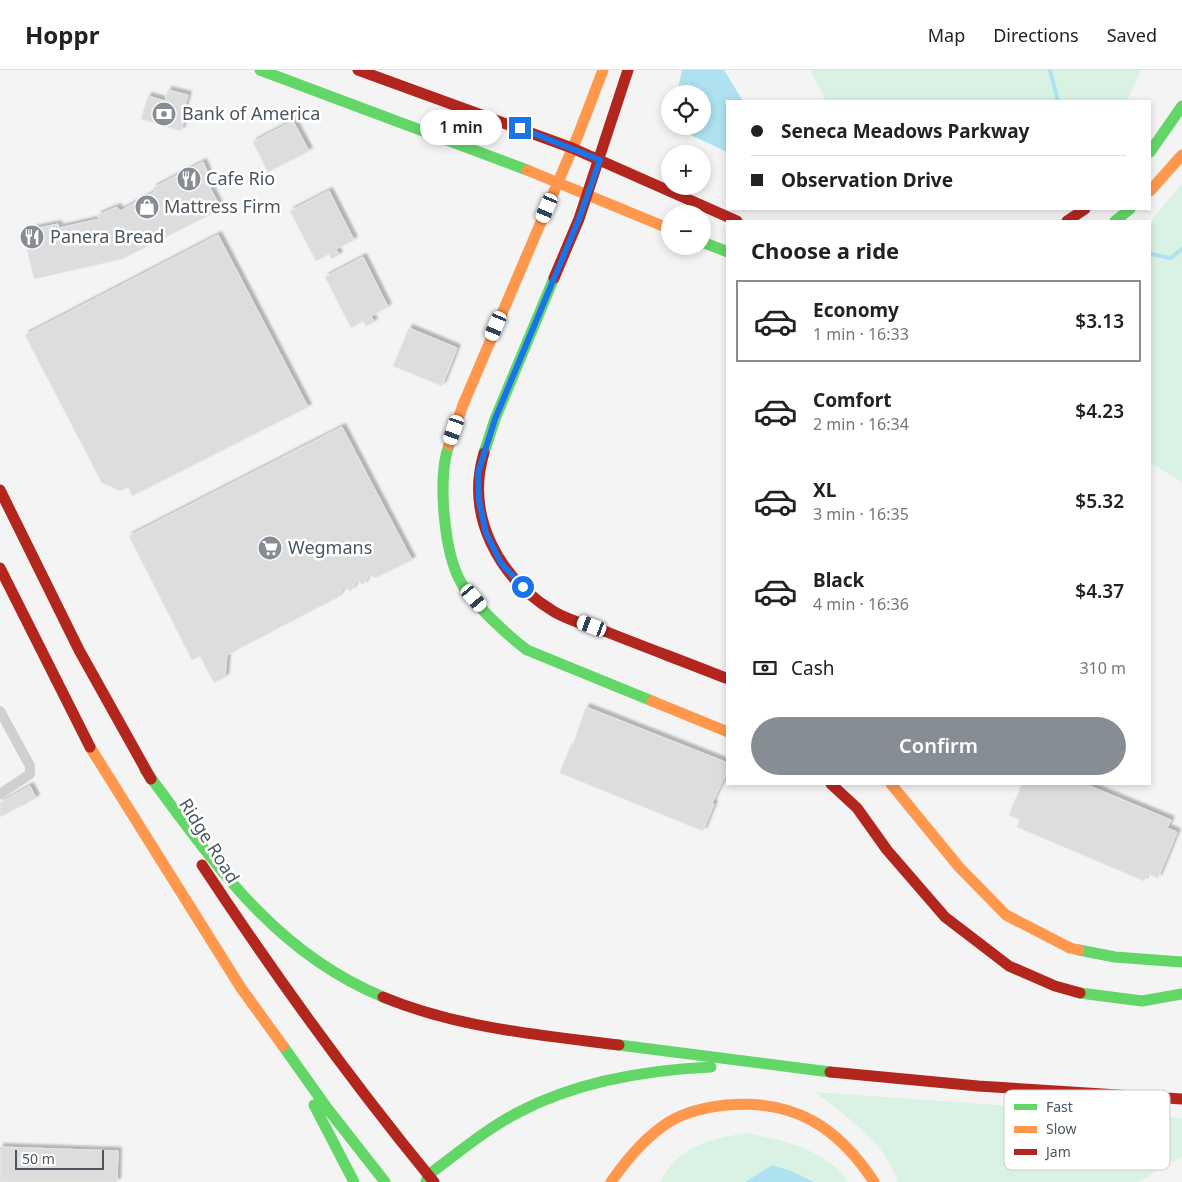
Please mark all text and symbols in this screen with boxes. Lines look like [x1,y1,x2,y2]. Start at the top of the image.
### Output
text: Hoppr [25,18,99,51]
text: Map [928,23,965,47]
text: Directions [993,23,1079,47]
text: Saved [1107,23,1157,47]
map controls [661,85,711,255]
button: locate [661,85,711,135]
bank icon: Bank of America [151,101,177,127]
place label: Bank of America [182,101,320,125]
callout: 1 min [420,110,502,146]
text: 1 min [439,116,483,138]
route end [509,117,531,139]
text: Seneca Meadows Parkway [781,118,1029,144]
button: + [661,145,711,195]
restaurant icon: Cafe Rio [176,166,202,192]
place label: Cafe Rio [206,166,275,190]
text: Observation Drive [781,167,953,193]
car [534,191,559,225]
shop icon: Mattress Firm [134,194,160,220]
place label: Mattress Firm [164,194,281,218]
button: − [661,205,711,255]
restaurant icon: Panera Bread [19,224,45,250]
place label: Panera Bread [50,224,164,248]
text: Choose a ride [751,235,899,265]
text: Economy [813,297,899,323]
icon: car [753,299,798,344]
text: $3.13 [1075,308,1124,334]
car [483,309,508,343]
text: 1 min · 16:33 [813,323,909,345]
text: Comfort [813,387,892,413]
icon: car [753,389,798,434]
text: $4.23 [1075,398,1124,424]
car [442,413,465,447]
text: 2 min · 16:34 [813,413,909,435]
text: XL [813,477,836,503]
icon: car [753,479,798,524]
text: $5.32 [1075,488,1124,514]
text: 3 min · 16:35 [813,503,909,525]
supermarket icon: Wegmans [257,535,283,561]
place label: Wegmans [288,535,372,559]
text: Black [813,567,864,593]
icon: car [753,569,798,614]
route start [512,576,534,598]
text: $4.37 [1075,578,1124,604]
car [458,582,489,614]
text: 4 min · 16:36 [813,593,909,615]
car [575,614,608,638]
icon: cash [751,654,779,682]
text: Cash [791,655,835,681]
text: 310 m [1079,657,1126,679]
button: Confirm [751,717,1126,775]
street label: Ridge Road [174,793,245,888]
legend [1004,1090,1170,1170]
text: Fast [1046,1097,1073,1116]
text: Slow [1046,1119,1077,1138]
text: Jam [1044,1142,1071,1161]
scale bar [15,1147,104,1170]
text: 50 m [22,1149,55,1168]

